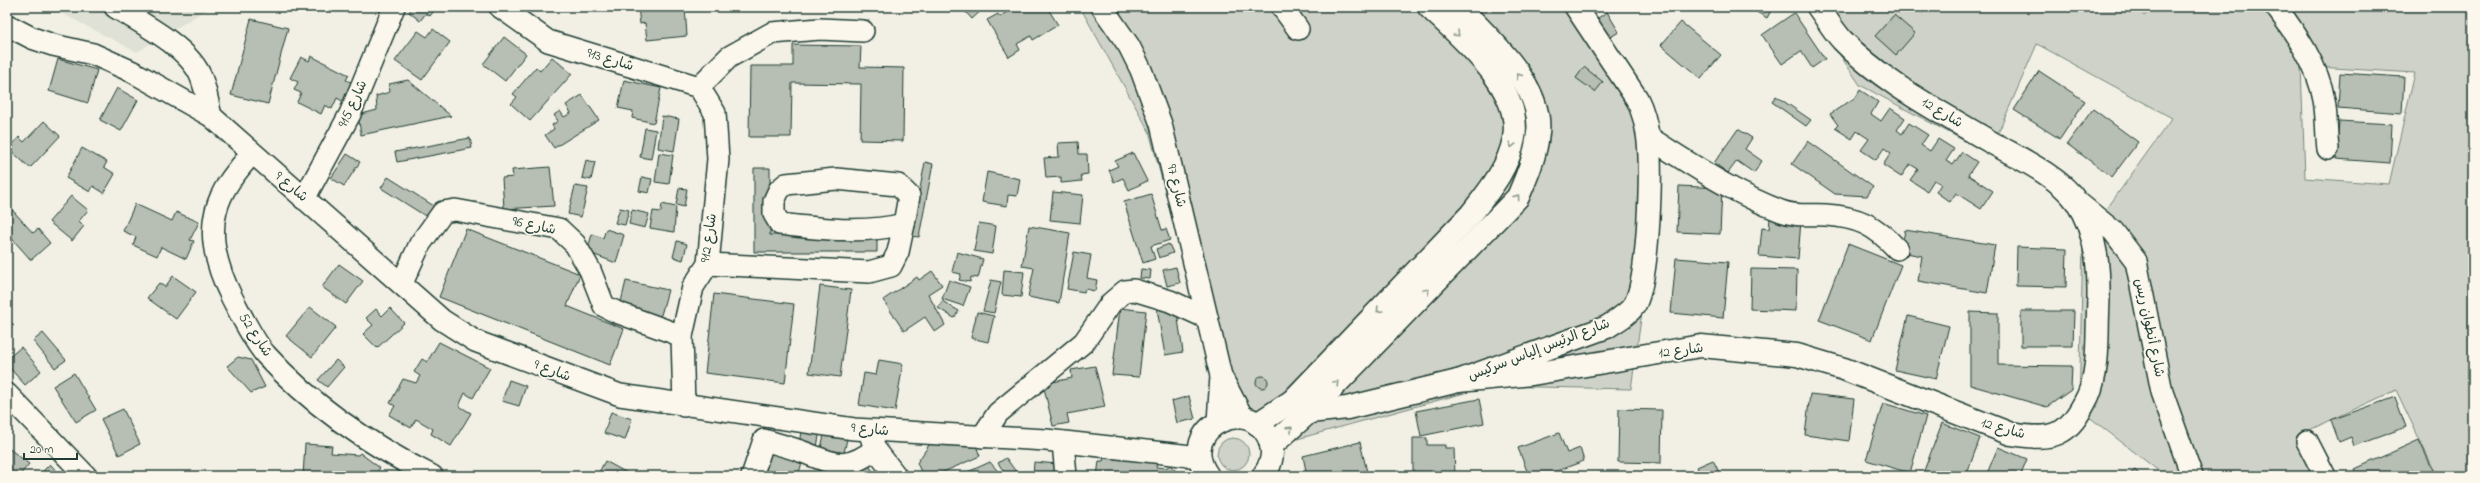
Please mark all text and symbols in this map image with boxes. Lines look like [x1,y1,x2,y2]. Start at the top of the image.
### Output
one-way arrow [1452,29,1460,37]
street label: شارع 913 [584,43,636,77]
one-way arrow [1516,73,1524,80]
street label: شارع 915 [333,77,373,131]
street label: شارع 12 [1917,92,1967,134]
one-way arrow [1508,141,1517,148]
street label: شارع 97 [1161,162,1191,210]
street label: شارع 9 [270,167,312,207]
one-way arrow [1512,194,1520,201]
street label: شارع 96 [510,211,558,241]
street label: شارع 912 [695,212,723,264]
street label: شارع أنطوان ريس [2128,277,2170,379]
one-way arrow [1422,288,1430,296]
one-way arrow [1376,305,1384,313]
street label: شارع 52 [233,309,277,361]
street label: شارع الرئيس إلياس سركيس [1465,313,1613,387]
street label: شارع 12 [1657,338,1705,364]
street label: شارع 9 [530,354,574,388]
one-way arrow [1331,380,1339,388]
street label: شارع 12 [1978,413,2028,445]
street label: شارع 9 [850,418,890,442]
one-way arrow [1285,426,1293,434]
scale bar [24,435,77,461]
text: 20 m [30,441,53,459]

